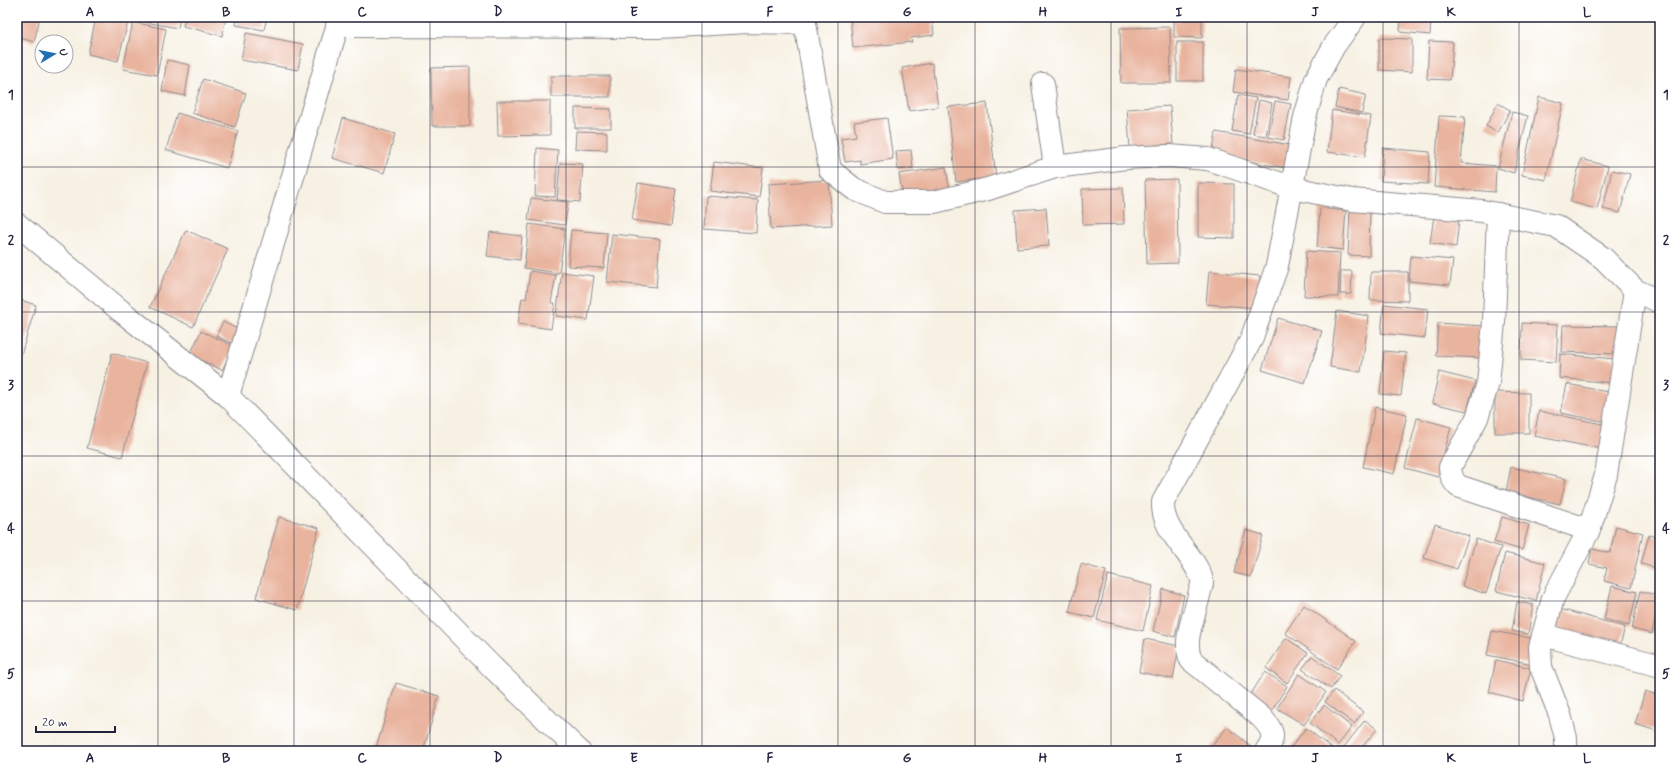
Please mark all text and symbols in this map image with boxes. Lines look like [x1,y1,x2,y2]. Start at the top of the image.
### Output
text: A [86,4,94,21]
text: B [222,4,231,21]
text: C [357,4,367,21]
text: D [494,4,503,21]
text: E [630,4,638,21]
text: F [767,4,774,21]
text: G [903,4,912,21]
text: H [1039,4,1048,21]
text: I [1176,4,1183,21]
text: J [1311,4,1319,21]
text: K [1446,4,1456,21]
text: L [1583,4,1592,21]
north arrow [34,34,74,74]
text: U [55,48,70,57]
text: 1 [8,87,14,104]
text: 1 [1663,87,1669,104]
text: 2 [8,232,15,249]
text: 2 [1663,232,1670,249]
text: 3 [8,377,14,394]
text: 3 [1663,377,1669,394]
text: 4 [7,521,15,538]
text: 4 [1662,521,1670,538]
text: 5 [7,666,15,683]
text: 5 [1662,666,1670,683]
scale bar [36,708,115,734]
text: 20 m [42,715,68,731]
text: A [86,750,94,767]
text: B [222,750,231,767]
text: C [357,750,367,767]
text: D [494,750,503,767]
text: E [630,750,638,767]
text: F [767,750,774,767]
text: G [903,750,912,767]
text: H [1039,750,1048,767]
text: I [1176,750,1183,767]
text: J [1311,750,1319,767]
text: K [1446,750,1456,767]
text: L [1583,750,1592,767]

